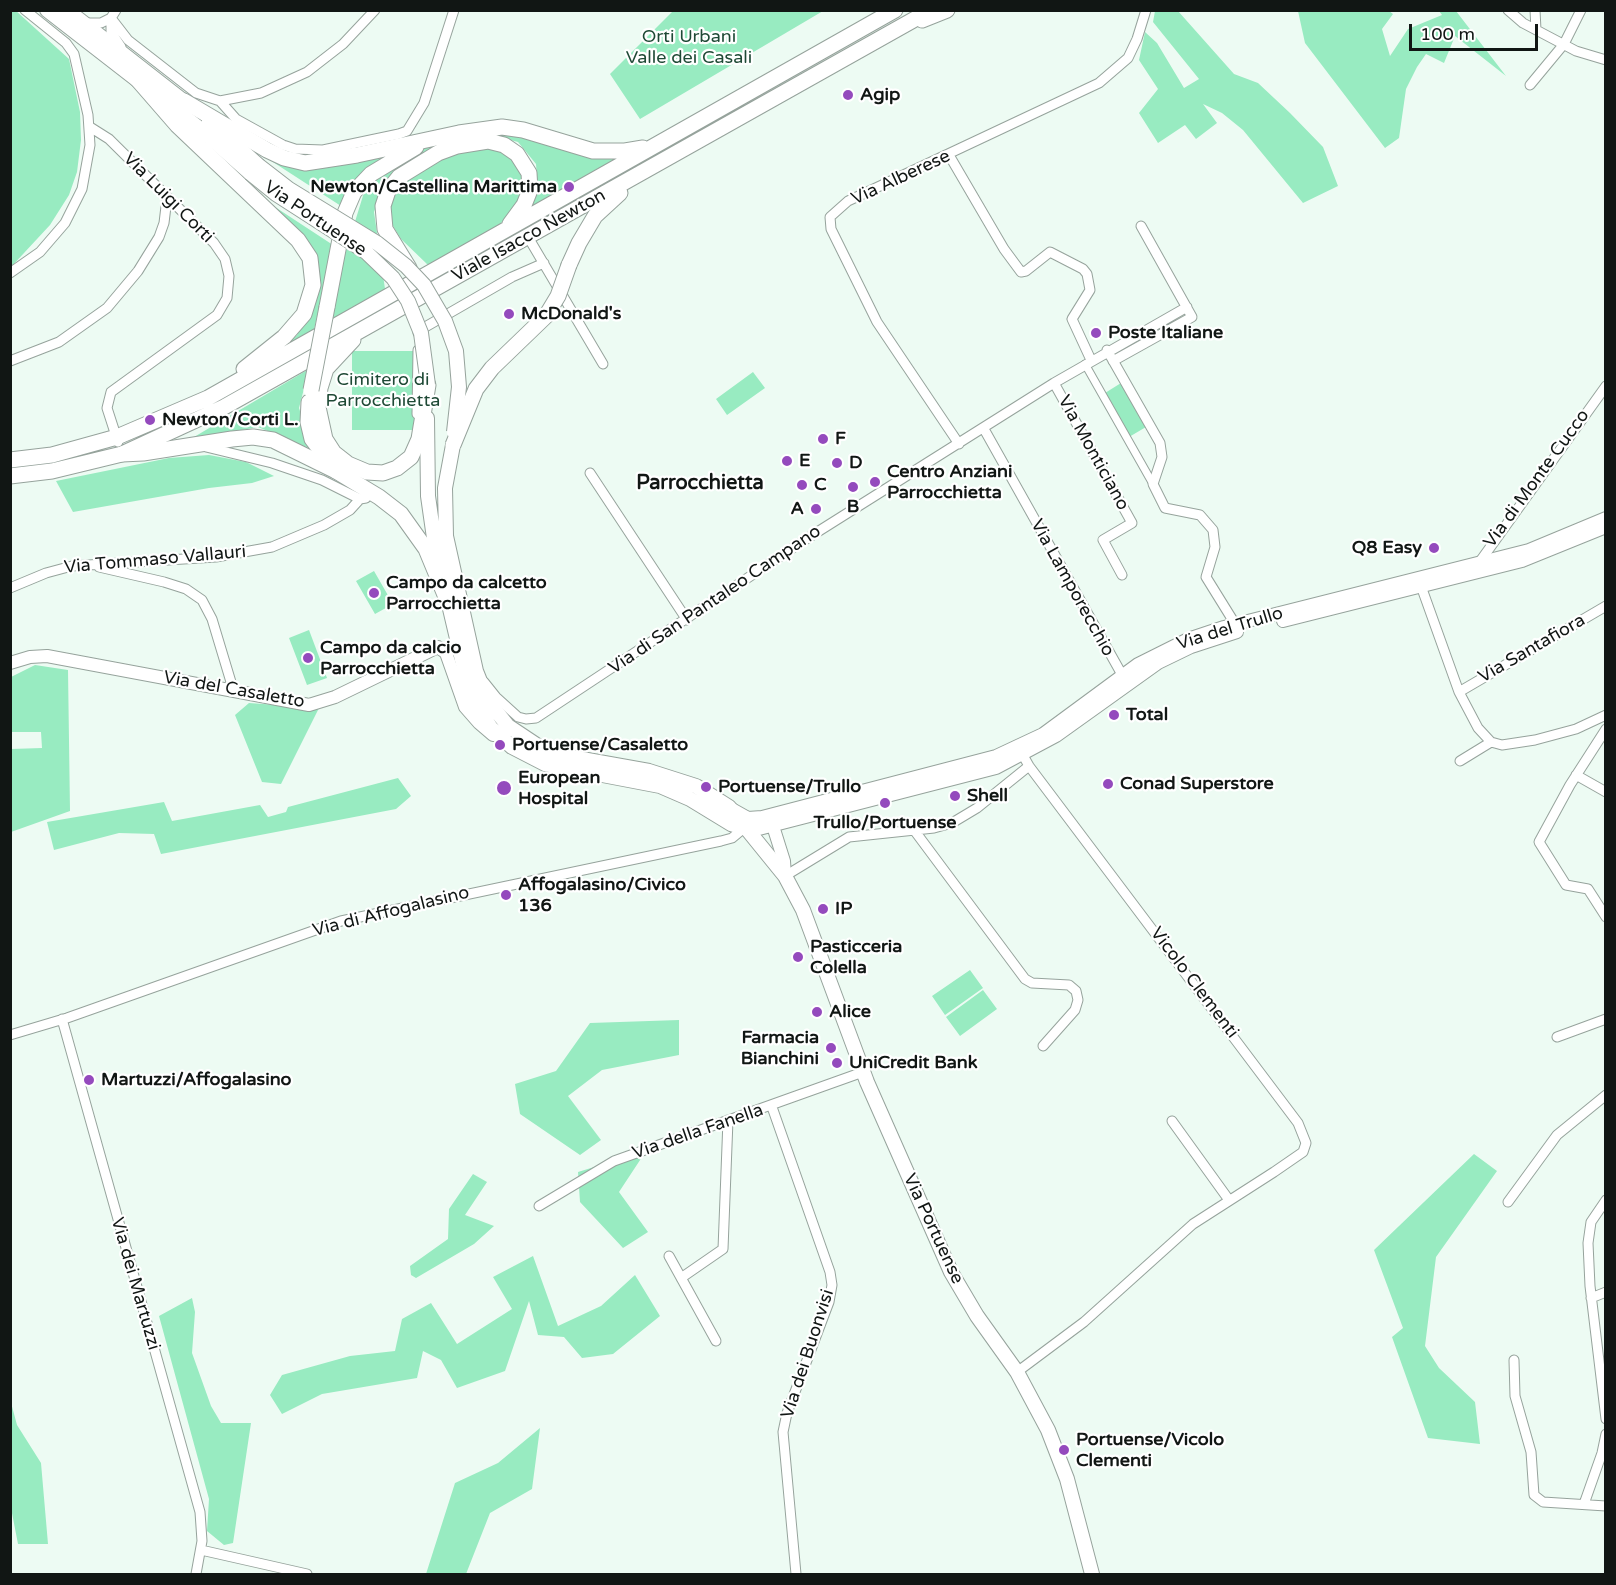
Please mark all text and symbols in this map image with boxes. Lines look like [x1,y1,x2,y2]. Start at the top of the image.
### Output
scale bar [1412,12,1541,50]
text: 100 m [1420,23,1475,45]
park label: Orti Urbani Valle dei Casali [626,26,752,68]
place label: Agip [860,84,900,106]
marker: Agip [841,88,855,102]
street label: Via Alberese [848,146,954,210]
street label: Via Luigi Corti [118,148,218,248]
place label: Newton/Castellina Marittima [310,176,557,198]
street label: Via Portuense [260,177,370,261]
marker: Newton/Castellina Marittima [562,180,576,194]
street label: Viale Isacco Newton [448,185,610,287]
place label: McDonald's [521,303,621,325]
marker: McDonald's [502,307,516,321]
place label: Poste Italiane [1108,322,1223,344]
marker: Poste Italiane [1089,326,1103,340]
park label: Cimitero di Parrocchietta [326,369,440,412]
street label: Via Monticiano [1053,392,1133,514]
street label: Via di Monte Cucco [1480,406,1594,552]
place label: Newton/Corti L. [162,409,299,431]
marker: Newton/Corti L. [143,413,157,427]
place label: F [835,428,846,450]
marker: F [816,432,830,446]
place label: E [799,450,810,472]
place label: D [849,452,863,474]
marker: E [780,454,794,468]
marker: D [830,456,844,470]
place label: Centro Anziani Parrocchietta [887,461,1013,504]
district label: Parrocchietta [636,472,764,496]
place label: C [814,474,827,496]
marker: Centro Anziani Parrocchietta [868,475,882,489]
marker: C [795,478,809,492]
marker: B [846,480,860,494]
place label: B [847,496,859,518]
place label: A [791,498,804,520]
marker: A [809,502,823,516]
street label: Via Lamporecchio [1025,516,1119,660]
street label: Via di San Pantaleo Campano [605,521,825,679]
place label: Q8 Easy [1352,537,1422,559]
street label: Via Tommaso Vallauri [63,541,247,579]
marker: Q8 Easy [1427,541,1441,555]
place label: Campo da calcetto Parrocchietta [386,572,547,614]
marker: Campo da calcetto Parrocchietta [367,586,381,600]
street label: Via del Trullo [1174,603,1286,655]
street label: Via Santafiora [1475,610,1589,688]
place label: Campo da calcio Parrocchietta [320,637,461,680]
marker: Campo da calcio Parrocchietta [301,651,315,665]
street label: Via del Casaletto [162,667,306,713]
place label: Total [1126,704,1168,726]
marker: Total [1107,708,1121,722]
place label: Portuense/Casaletto [512,734,688,756]
marker: Portuense/Casaletto [493,738,507,752]
place label: European Hospital [518,767,600,810]
place label: Conad Superstore [1120,773,1274,795]
place label: Portuense/Trullo [718,776,861,798]
marker: Conad Superstore [1101,777,1115,791]
marker: European Hospital [495,779,513,797]
marker: Portuense/Trullo [699,780,713,794]
place label: Shell [967,785,1008,807]
marker: Shell [948,789,962,803]
marker: Trullo/Portuense [878,796,892,810]
place label: Trullo/Portuense [813,812,957,834]
place label: Affogalasino/Civico 136 [518,874,686,916]
street label: Via di Affogalasino [310,882,472,942]
marker: Affogalasino/Civico 136 [499,888,513,902]
place label: IP [835,898,852,920]
marker: IP [816,902,830,916]
street label: Vicolo Clementi [1145,923,1243,1043]
place label: Pasticceria Colella [810,936,902,978]
marker: Pasticceria Colella [791,950,805,964]
place label: Alice [829,1001,871,1023]
marker: Alice [810,1005,824,1019]
place label: Farmacia Bianchini [741,1027,819,1070]
marker: Farmacia Bianchini [824,1041,838,1055]
place label: UniCredit Bank [849,1052,978,1074]
marker: UniCredit Bank [830,1056,844,1070]
place label: Martuzzi/Affogalasino [101,1069,292,1091]
marker: Martuzzi/Affogalasino [82,1073,96,1087]
street label: Via della Fanella [630,1100,766,1164]
street label: Via Portuense [898,1170,968,1288]
street label: Via dei Martuzzi [106,1215,164,1353]
street label: Via dei Buonvisi [777,1287,839,1421]
place label: Portuense/Vicolo Clementi [1076,1429,1224,1472]
marker: Portuense/Vicolo Clementi [1057,1443,1071,1457]

